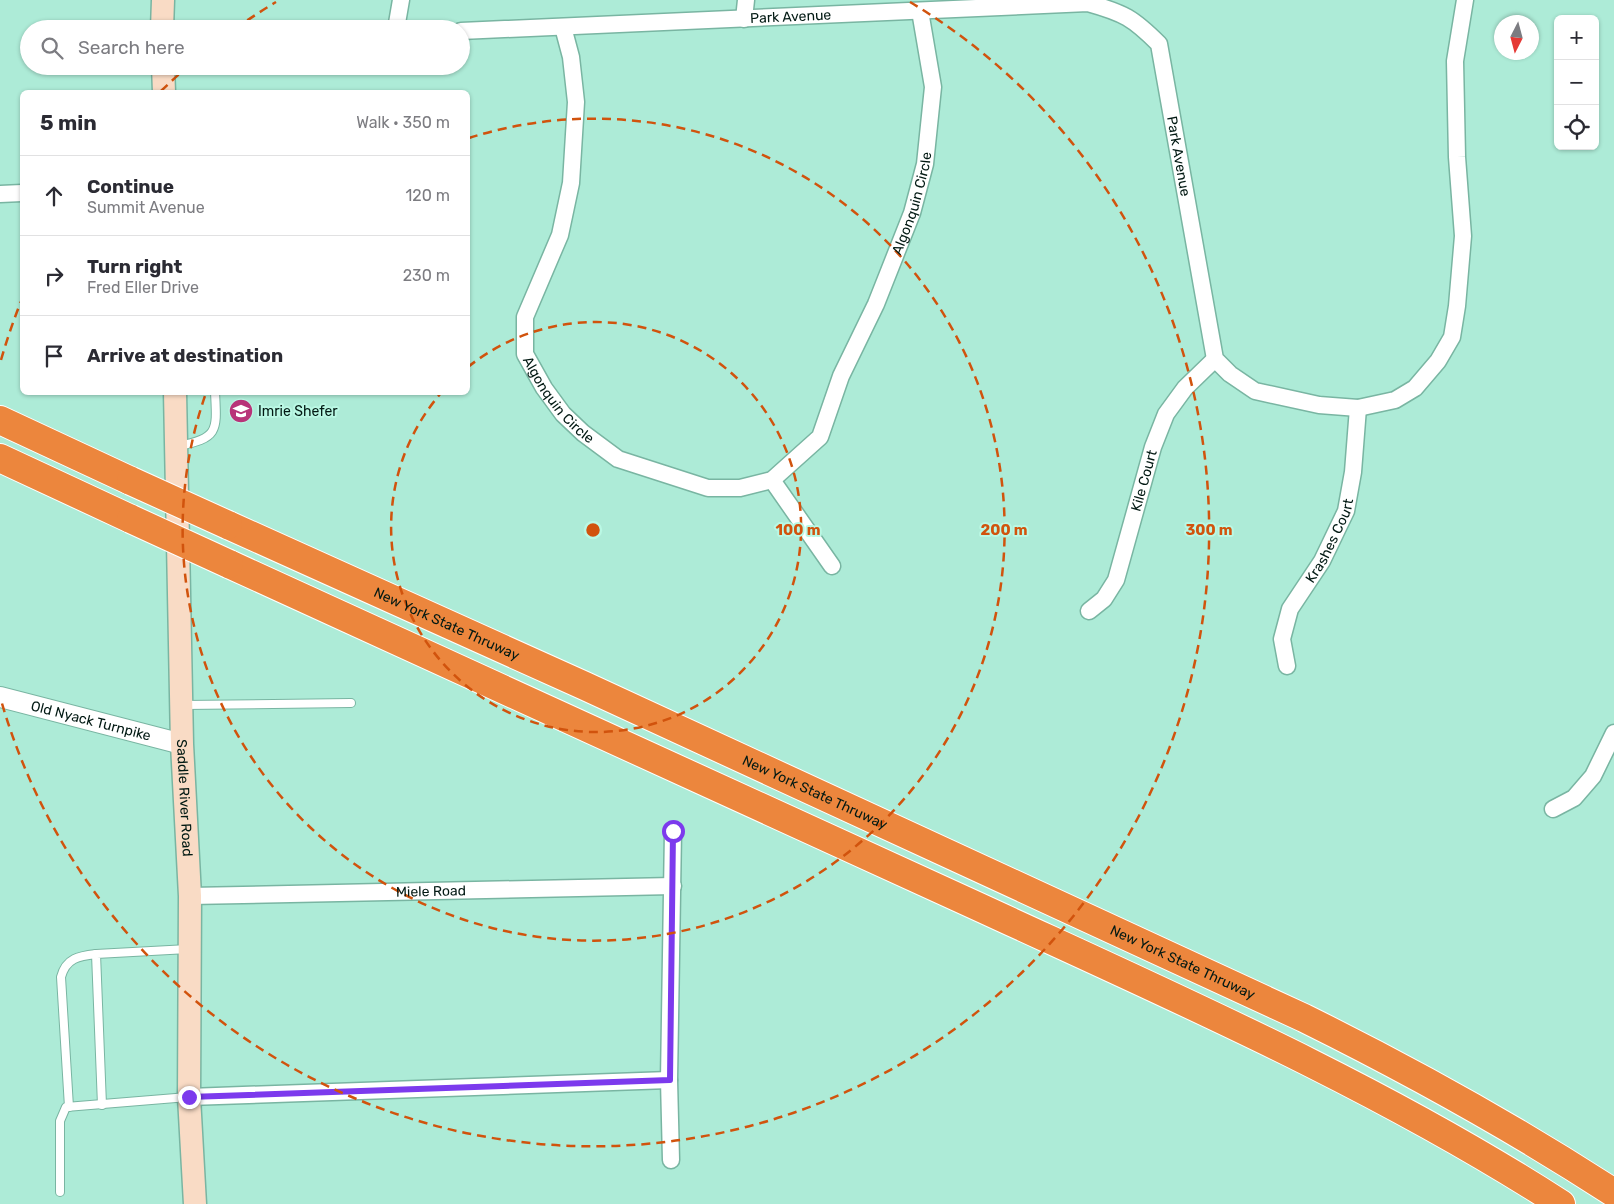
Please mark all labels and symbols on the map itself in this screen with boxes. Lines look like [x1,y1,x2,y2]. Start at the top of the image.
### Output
street label: Park Avenue [750,6,832,27]
north arrow [1494,15,1539,60]
street label: Park Avenue [1163,115,1194,198]
street label: Algonquin Circle [888,151,935,257]
street label: Algonquin Circle [519,353,598,447]
school or university icon: Imrie Shefer [228,398,254,424]
place label: Imrie Shefer [258,403,338,420]
street label: Kile Court [1127,447,1160,513]
street label: Krashes Court [1301,497,1357,586]
centre of rings [584,521,602,539]
text: 100 m [776,521,820,539]
text: 200 m [980,521,1028,539]
text: 300 m [1185,521,1233,539]
street label: New York State Thruway [371,583,522,664]
street label: Old Nyack Turnpike [29,697,153,744]
street label: Saddle River Road [173,739,196,857]
street label: New York State Thruway [740,751,891,833]
route start [662,820,685,843]
street label: Miele Road [396,882,466,900]
street label: New York State Thruway [1107,921,1258,1003]
route end [178,1086,201,1109]

